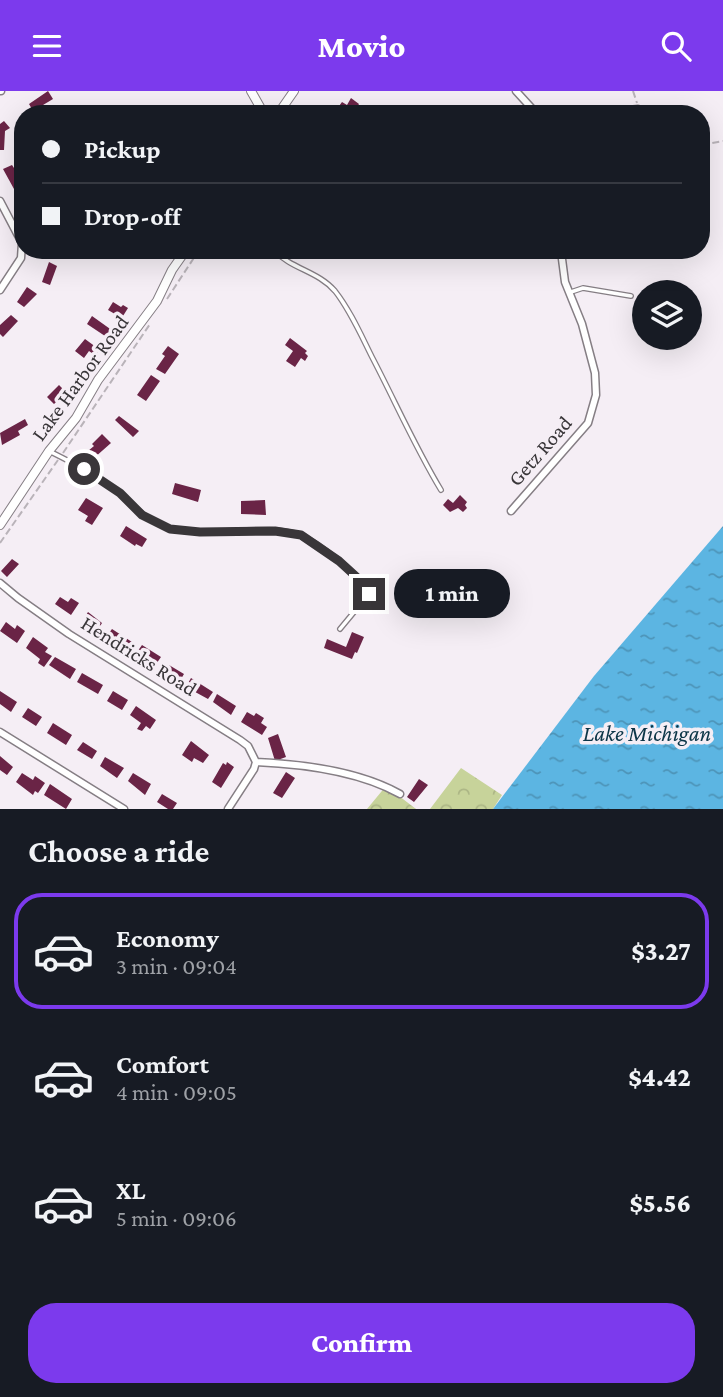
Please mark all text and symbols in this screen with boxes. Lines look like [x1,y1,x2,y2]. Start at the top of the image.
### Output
icon: menu [28,27,66,65]
icon: search [657,27,695,65]
text: Movio [318,28,405,64]
text: Pickup [84,135,161,164]
text: Drop-off [84,202,181,231]
map controls [632,280,702,350]
button: layers [632,280,702,350]
street label: Lake Harbor Road [26,311,134,445]
street label: Getz Road [503,411,577,491]
route start [68,453,100,485]
callout: 1 min [394,569,509,619]
route end [353,578,385,610]
text: 1 min [425,580,479,606]
street label: Hendricks Road [77,611,201,701]
water label: Lake Michigan [583,720,711,746]
text: Choose a ride [28,833,209,869]
icon: car [32,920,95,983]
text: Economy [116,924,219,953]
text: $3.27 [631,937,691,966]
text: 3 min · 09:04 [116,953,237,979]
icon: car [32,1046,95,1109]
text: Comfort [116,1050,209,1079]
text: $4.42 [628,1063,691,1092]
text: 4 min · 09:05 [116,1079,237,1105]
icon: car [32,1172,95,1235]
text: XL [116,1176,145,1205]
text: $5.56 [629,1189,691,1218]
text: 5 min · 09:06 [116,1205,237,1231]
button: Confirm [28,1303,695,1383]

